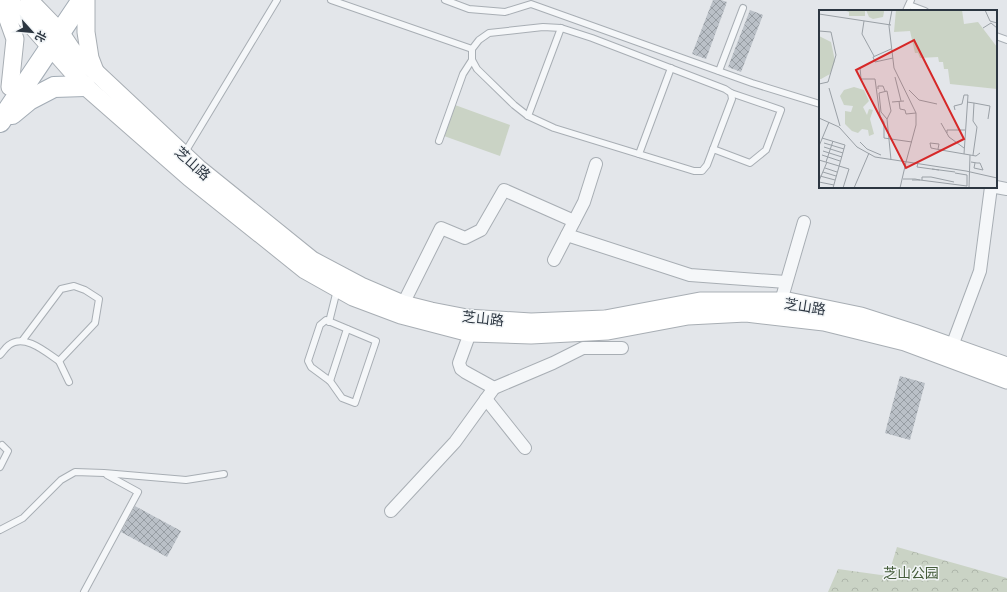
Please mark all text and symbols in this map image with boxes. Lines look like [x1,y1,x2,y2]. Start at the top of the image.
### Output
inset map [819,10,997,188]
north arrow [12,12,52,52]
text: 北 [32,28,51,45]
street label: 芝山路 [171,142,215,184]
street label: 芝山路 [783,293,827,319]
street label: 芝山路 [461,306,505,330]
park label: 芝山公园 [883,563,939,582]

